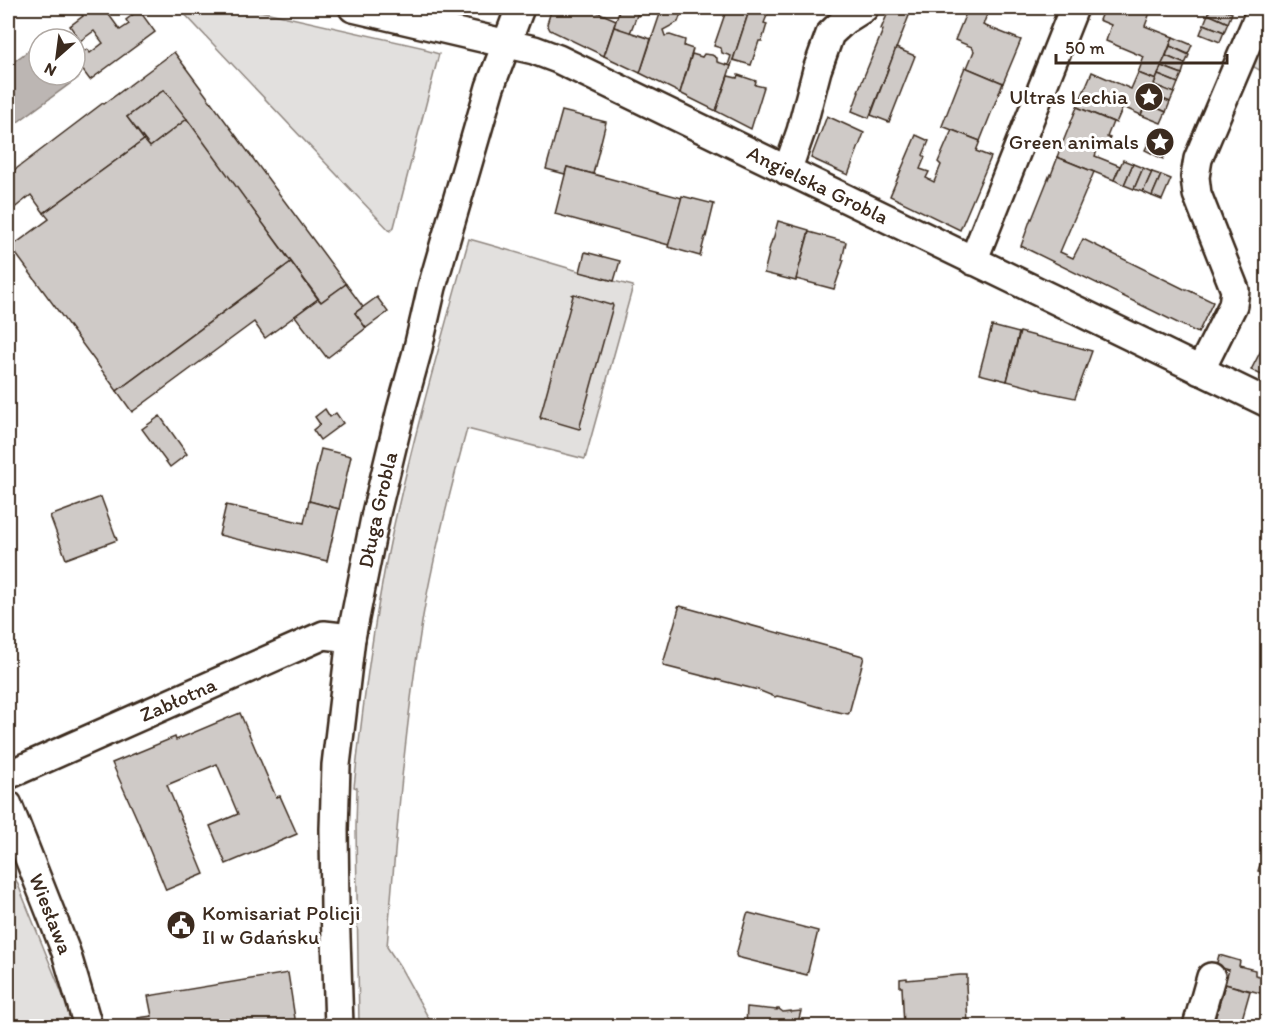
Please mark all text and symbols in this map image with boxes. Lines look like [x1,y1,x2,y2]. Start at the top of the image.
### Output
north arrow [27,27,87,87]
scale bar [1056,27,1227,65]
text: 50 m [1065,37,1105,59]
text: N [41,59,59,81]
place icon: Ultras Lechia [1133,81,1165,113]
place label: Ultras Lechia [1009,84,1128,109]
place icon: Green animals [1144,126,1176,158]
place label: Green animals [1009,129,1139,154]
street label: Angielska Grobla [743,140,893,229]
street label: Długa Grobla [352,449,402,570]
street label: Zabłotna [136,671,220,727]
street label: Wiesława [24,870,79,958]
place label: Komisariat Policji II w Gdańsku [202,900,360,949]
public building icon: Komisariat Policji II w Gdańsku [165,909,197,941]

